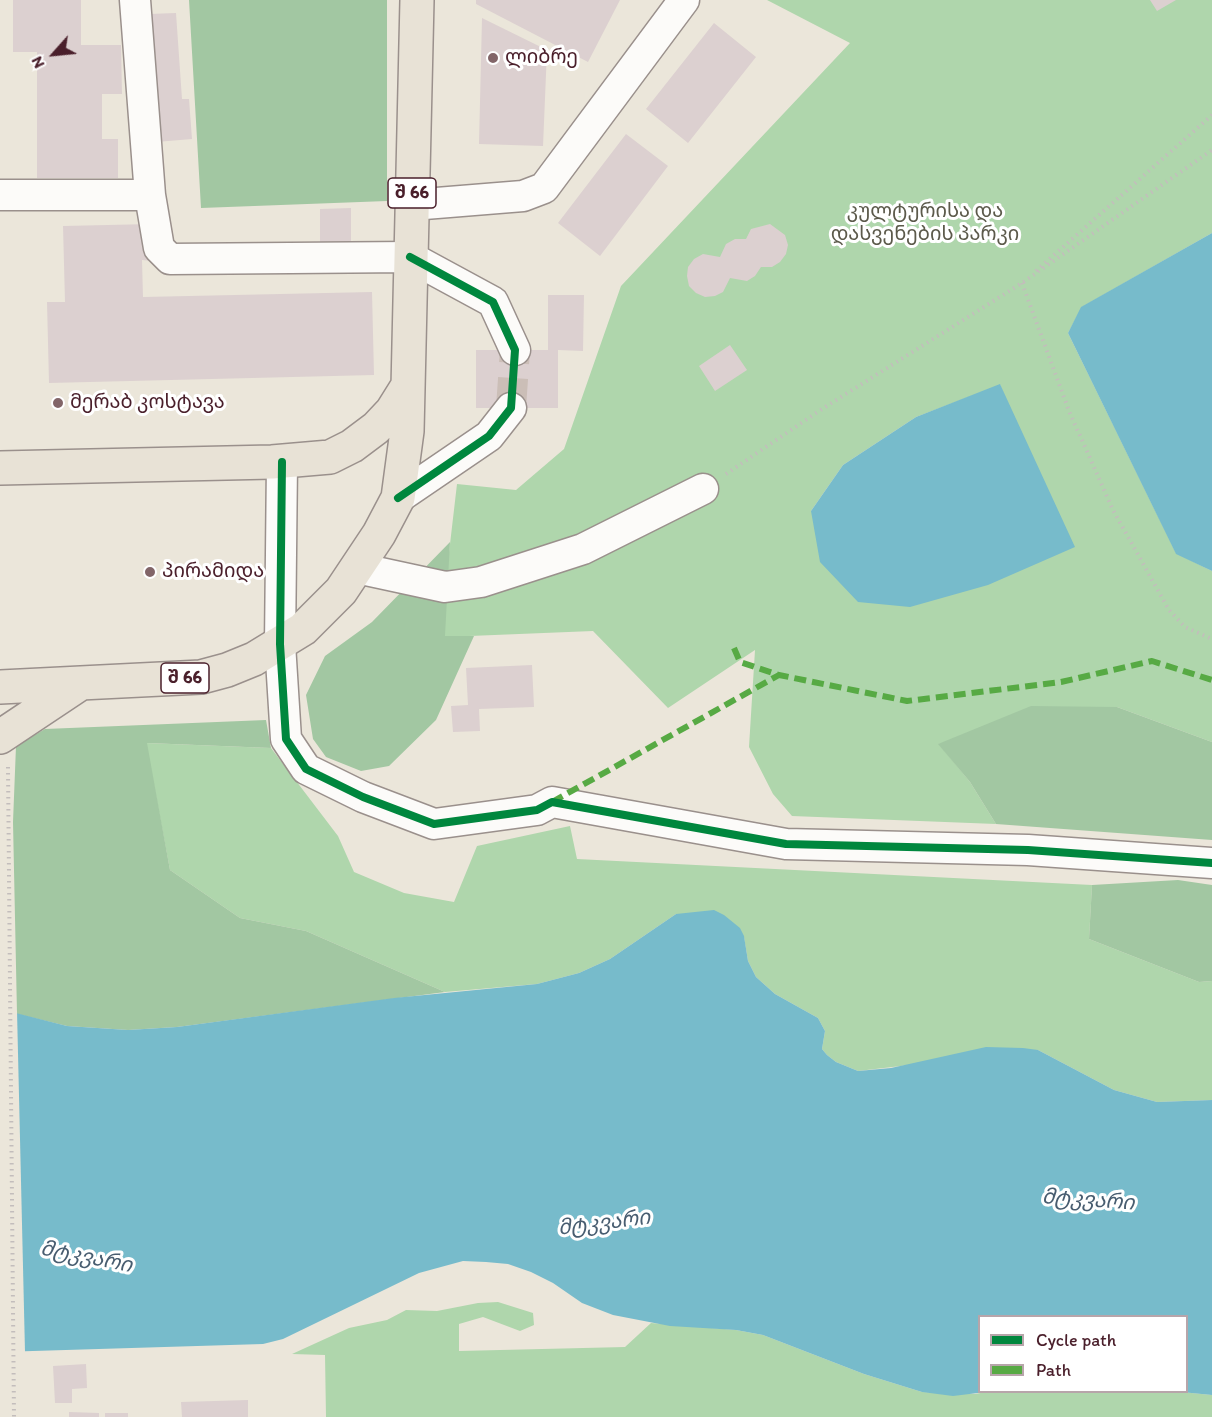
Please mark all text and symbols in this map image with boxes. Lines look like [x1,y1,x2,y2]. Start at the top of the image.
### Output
north arrow [24,24,84,84]
place label: ლიბრე [505,46,578,70]
marker: ლიბრე [486,51,500,65]
text: N [27,53,48,72]
road number: შ 66 [388,178,436,208]
park label: კულტურისა და დასვენების პარკი [831,200,1019,247]
place label: მერაბ კოსტავა [70,391,225,415]
marker: მერაბ კოსტავა [51,396,65,410]
place label: პირამიდა [162,560,264,584]
marker: პირამიდა [143,565,157,579]
road number: შ 66 [161,663,209,693]
water label: მტკვარი [1041,1185,1135,1217]
water label: მტკვარი [556,1206,652,1242]
water label: მტკვარი [38,1237,134,1279]
legend [978,1315,1188,1393]
text: Cycle path [1036,1329,1116,1351]
text: Path [1036,1359,1071,1381]

